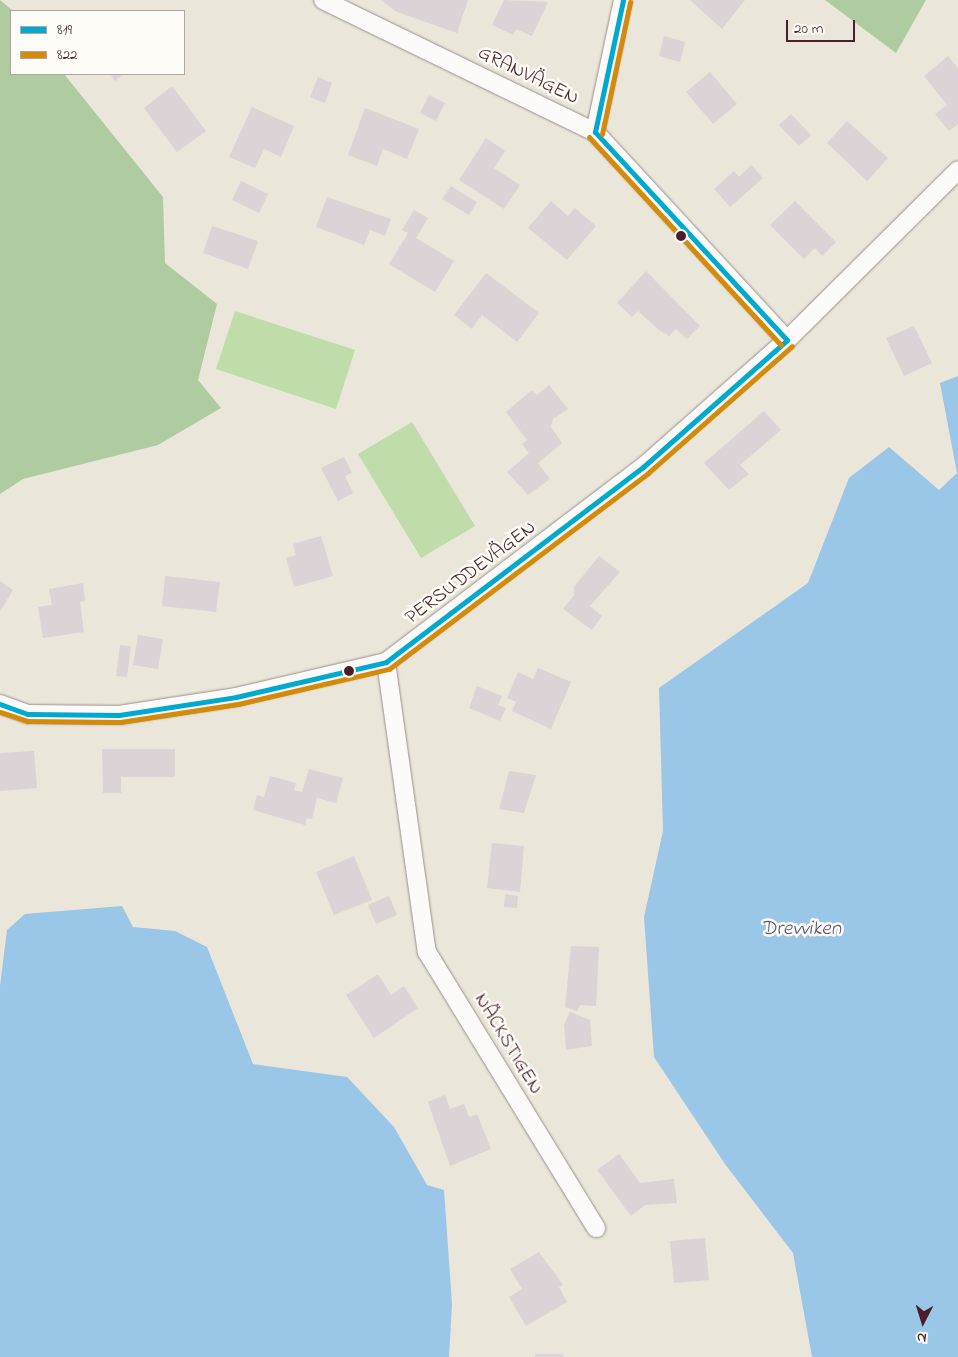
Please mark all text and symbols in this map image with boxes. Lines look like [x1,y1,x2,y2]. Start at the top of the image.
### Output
legend [10,10,185,75]
scale bar [788,10,857,42]
text: 20 m [794,18,823,40]
text: 819 [57,19,72,41]
street label: GRANVÄGEN [474,41,582,111]
text: 822 [57,44,78,66]
unlabelled marker [676,231,686,241]
street label: PERSUDDEVÄGEN [401,516,541,630]
unlabelled marker [344,666,354,676]
water label: Drevviken [761,916,841,942]
street label: NÄCKSTIGEN [468,989,548,1099]
north arrow [898,1297,948,1347]
text: N [916,1327,927,1348]

